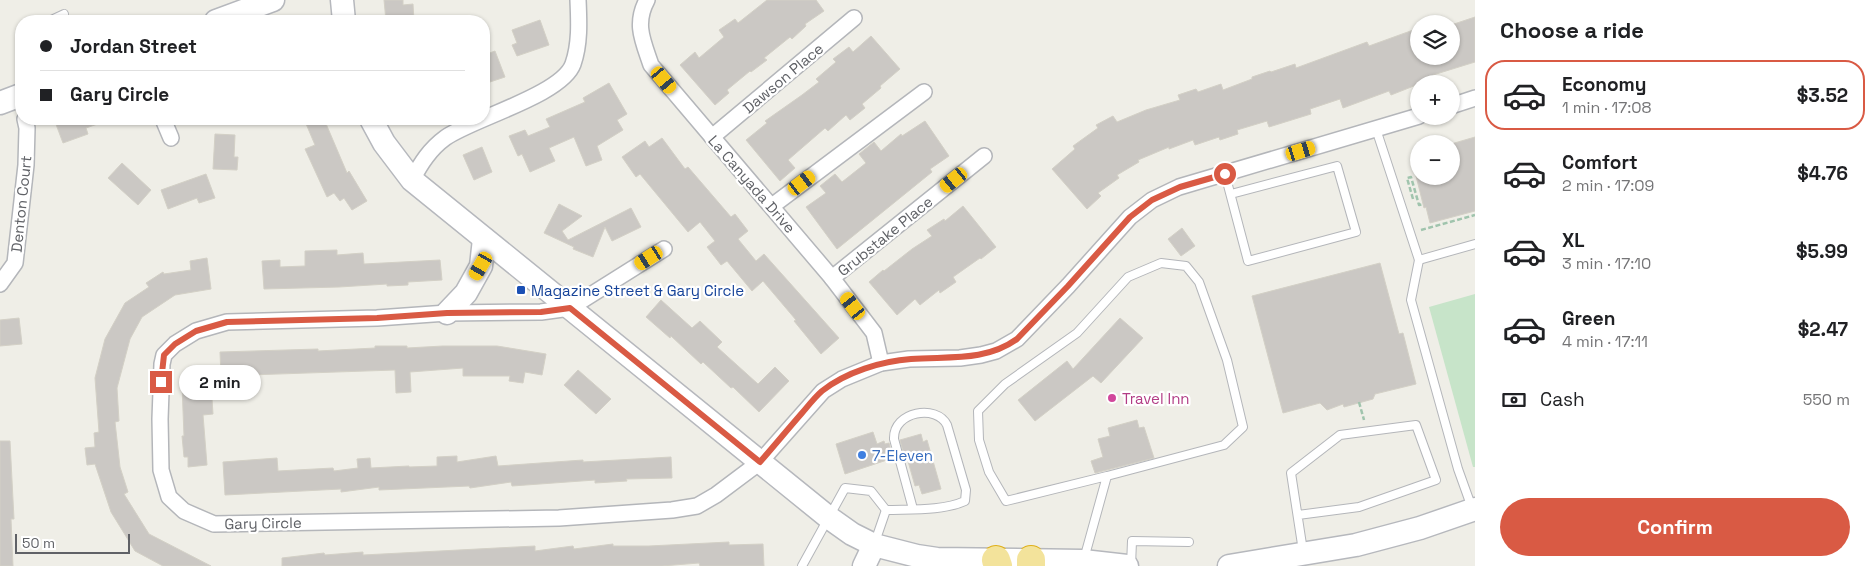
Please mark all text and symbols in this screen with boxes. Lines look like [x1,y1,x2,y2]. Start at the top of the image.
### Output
map controls [1410,15,1460,185]
button: layers [1410,15,1460,65]
text: Choose a ride [1500,16,1644,44]
text: Jordan Street [70,34,197,59]
street label: Dawson Place [739,39,827,117]
car [648,64,679,96]
text: Economy [1562,72,1646,97]
icon: car [1502,73,1547,118]
button: + [1410,75,1460,125]
text: Gary Circle [70,82,169,107]
text: $3.52 [1797,83,1848,108]
text: 1 min · 17:08 [1562,97,1652,118]
street label: La Canyada Drive [704,131,800,237]
button: − [1410,135,1460,185]
car [1284,139,1317,163]
text: Comfort [1562,150,1638,175]
icon: car [1502,151,1547,196]
street label: Denton Court [6,154,36,253]
text: $4.76 [1797,161,1848,186]
route start [1214,163,1236,185]
car [937,165,970,195]
car [785,168,818,198]
text: 2 min · 17:09 [1562,175,1654,196]
street label: Grubstake Place [834,192,937,280]
text: XL [1562,228,1585,253]
icon: car [1502,229,1547,274]
text: $5.99 [1796,239,1848,264]
car [632,244,665,272]
car [467,249,494,283]
text: 3 min · 17:10 [1562,253,1651,274]
place label: Magazine Street & Gary Circle [531,281,744,300]
marker: Magazine Street & Gary Circle [515,284,527,296]
car [837,290,868,322]
text: Green [1562,306,1615,331]
icon: car [1502,307,1547,352]
text: $2.47 [1798,317,1848,342]
text: 4 min · 17:11 [1562,331,1648,352]
callout: 2 min [178,364,261,400]
route end [150,371,172,393]
text: 2 min [199,372,241,393]
icon: cash [1500,386,1528,414]
text: Cash [1540,387,1585,412]
place label: Travel Inn [1122,389,1190,408]
text: 550 m [1803,389,1850,410]
marker: Travel Inn [1106,392,1118,404]
place label: 7-Eleven [872,446,933,465]
marker: 7-Eleven [856,449,868,461]
button: Confirm [1500,498,1850,556]
street label: Gary Circle [224,513,302,533]
scale bar [15,531,130,554]
text: 50 m [22,534,55,552]

